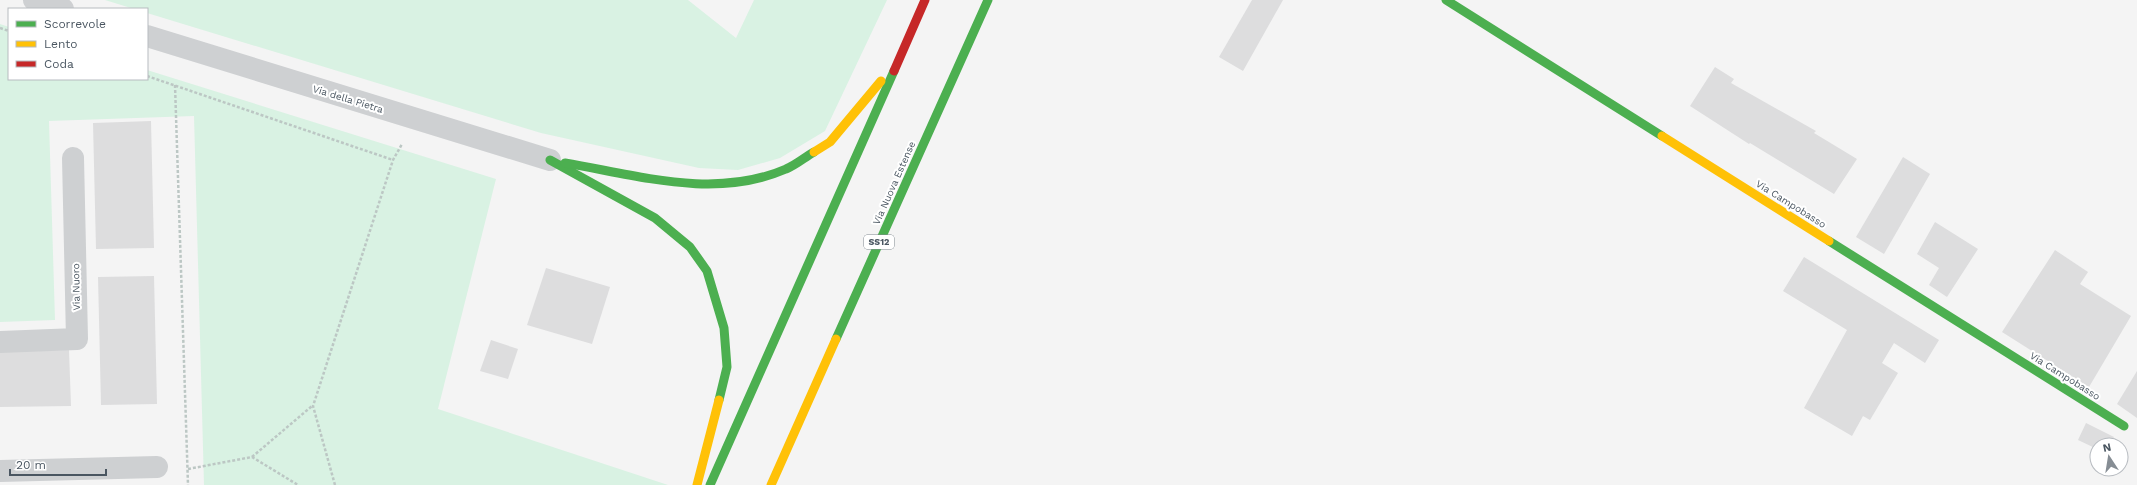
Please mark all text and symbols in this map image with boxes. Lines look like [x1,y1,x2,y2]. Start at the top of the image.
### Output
legend [8,8,148,80]
text: Scorrevole [44,17,106,31]
text: Lento [44,37,78,51]
text: Coda [44,57,74,71]
street label: Via della Pietra [311,83,385,115]
street label: Via Nuova Estense [871,139,917,226]
street label: Via Campobasso [1754,178,1828,230]
road number: SS12 [864,235,894,249]
street label: Via Nuoro [70,263,82,311]
street label: Via Campobasso [2028,350,2102,402]
north arrow [2089,437,2129,477]
text: N [2102,441,2112,455]
scale bar [10,451,106,477]
text: 20 m [16,458,46,472]

